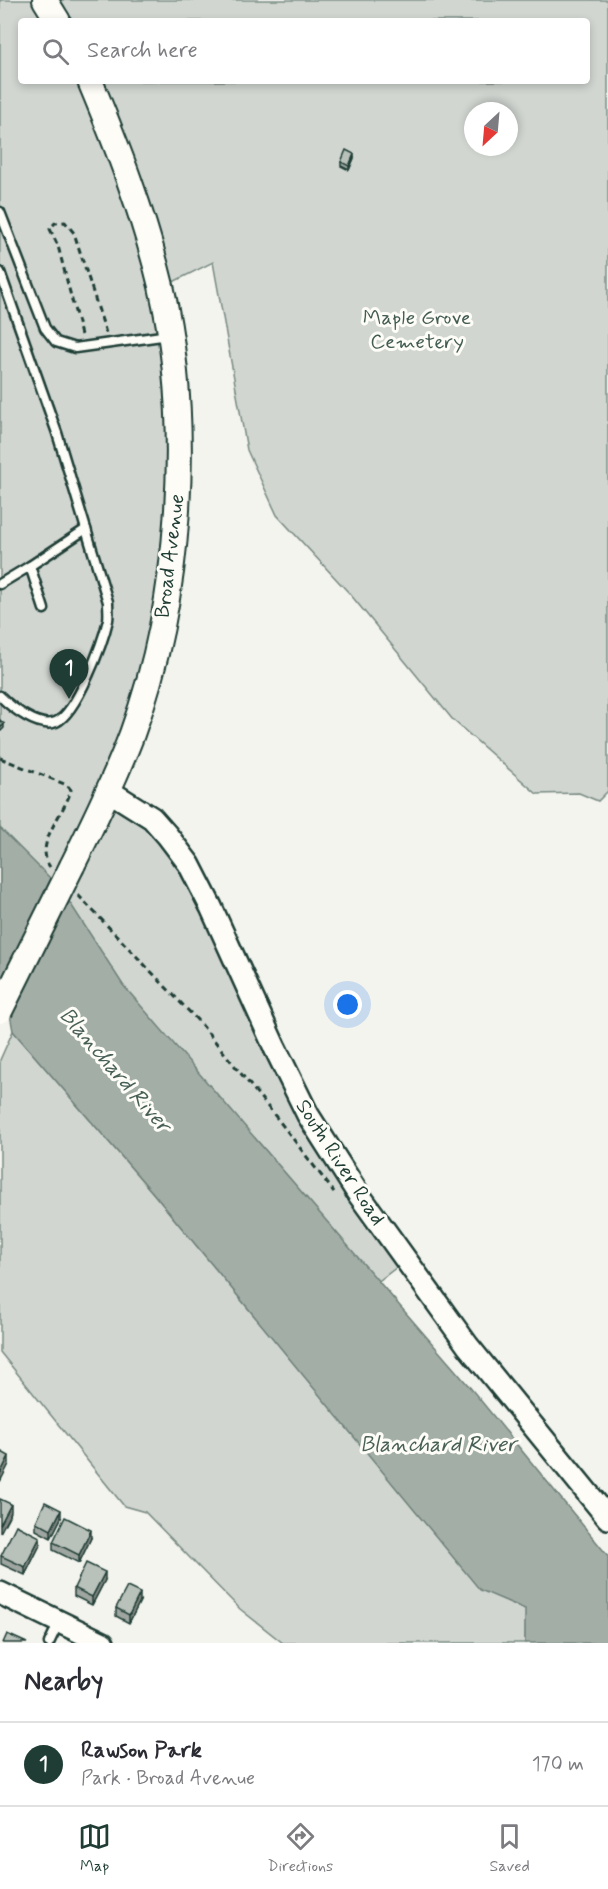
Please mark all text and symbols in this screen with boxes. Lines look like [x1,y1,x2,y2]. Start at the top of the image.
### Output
search box [18,18,590,84]
icon: search [39,35,72,68]
text: Search here [87,37,198,65]
north arrow [464,102,518,156]
park label: Maple Grove Cemetery [363,304,471,356]
street label: Broad Avenue [148,492,192,620]
pin: 1 [50,650,88,699]
your location [333,990,362,1019]
water label: Blanchard River [53,1002,178,1141]
street label: South River Road [289,1094,391,1231]
water label: Blanchard River [360,1431,519,1459]
text: Nearby [24,1665,103,1699]
text: Rawson Park [81,1737,202,1765]
text: 1 [39,1751,48,1778]
text: 170 m [532,1751,584,1778]
text: Park · Broad Avenue [81,1765,255,1792]
tab: Map [78,1820,111,1877]
tab: Directions [267,1820,333,1877]
tab: Saved [489,1820,530,1877]

